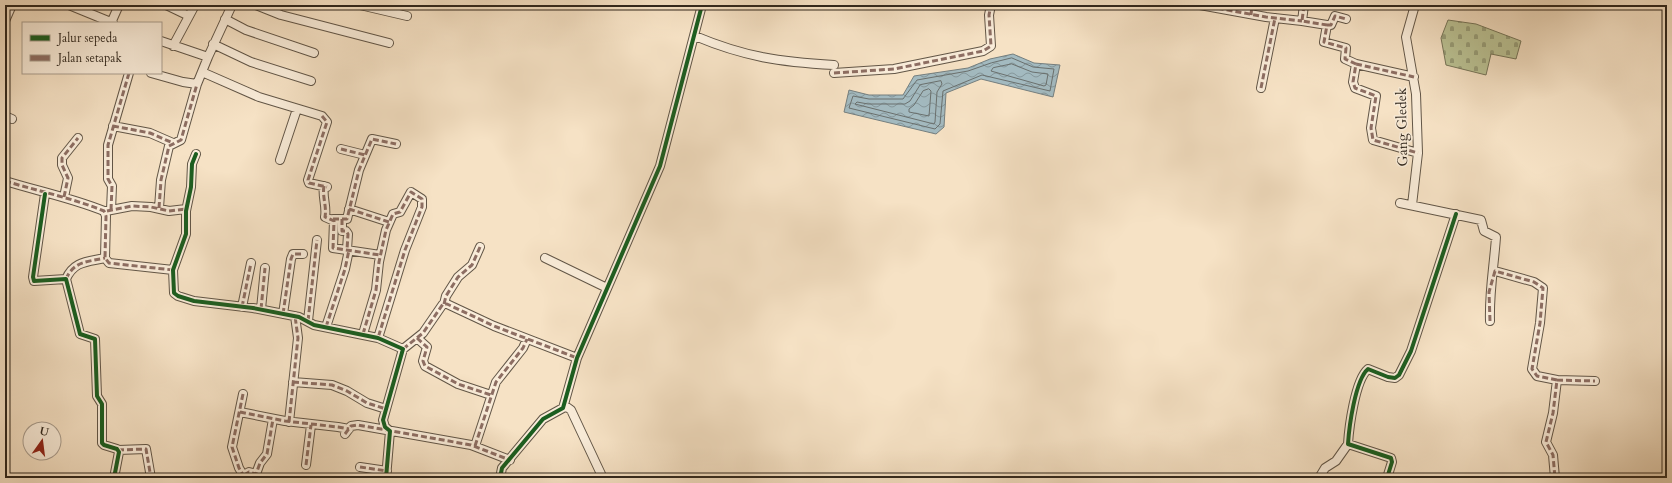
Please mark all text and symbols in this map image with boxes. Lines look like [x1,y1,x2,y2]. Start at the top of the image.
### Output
legend [22,22,162,74]
text: Jalur sepeda [56,30,118,46]
text: Jalan setapak [56,50,123,66]
street label: Gang Gledek [1392,87,1412,167]
north arrow [22,421,62,461]
text: U [38,423,50,440]

